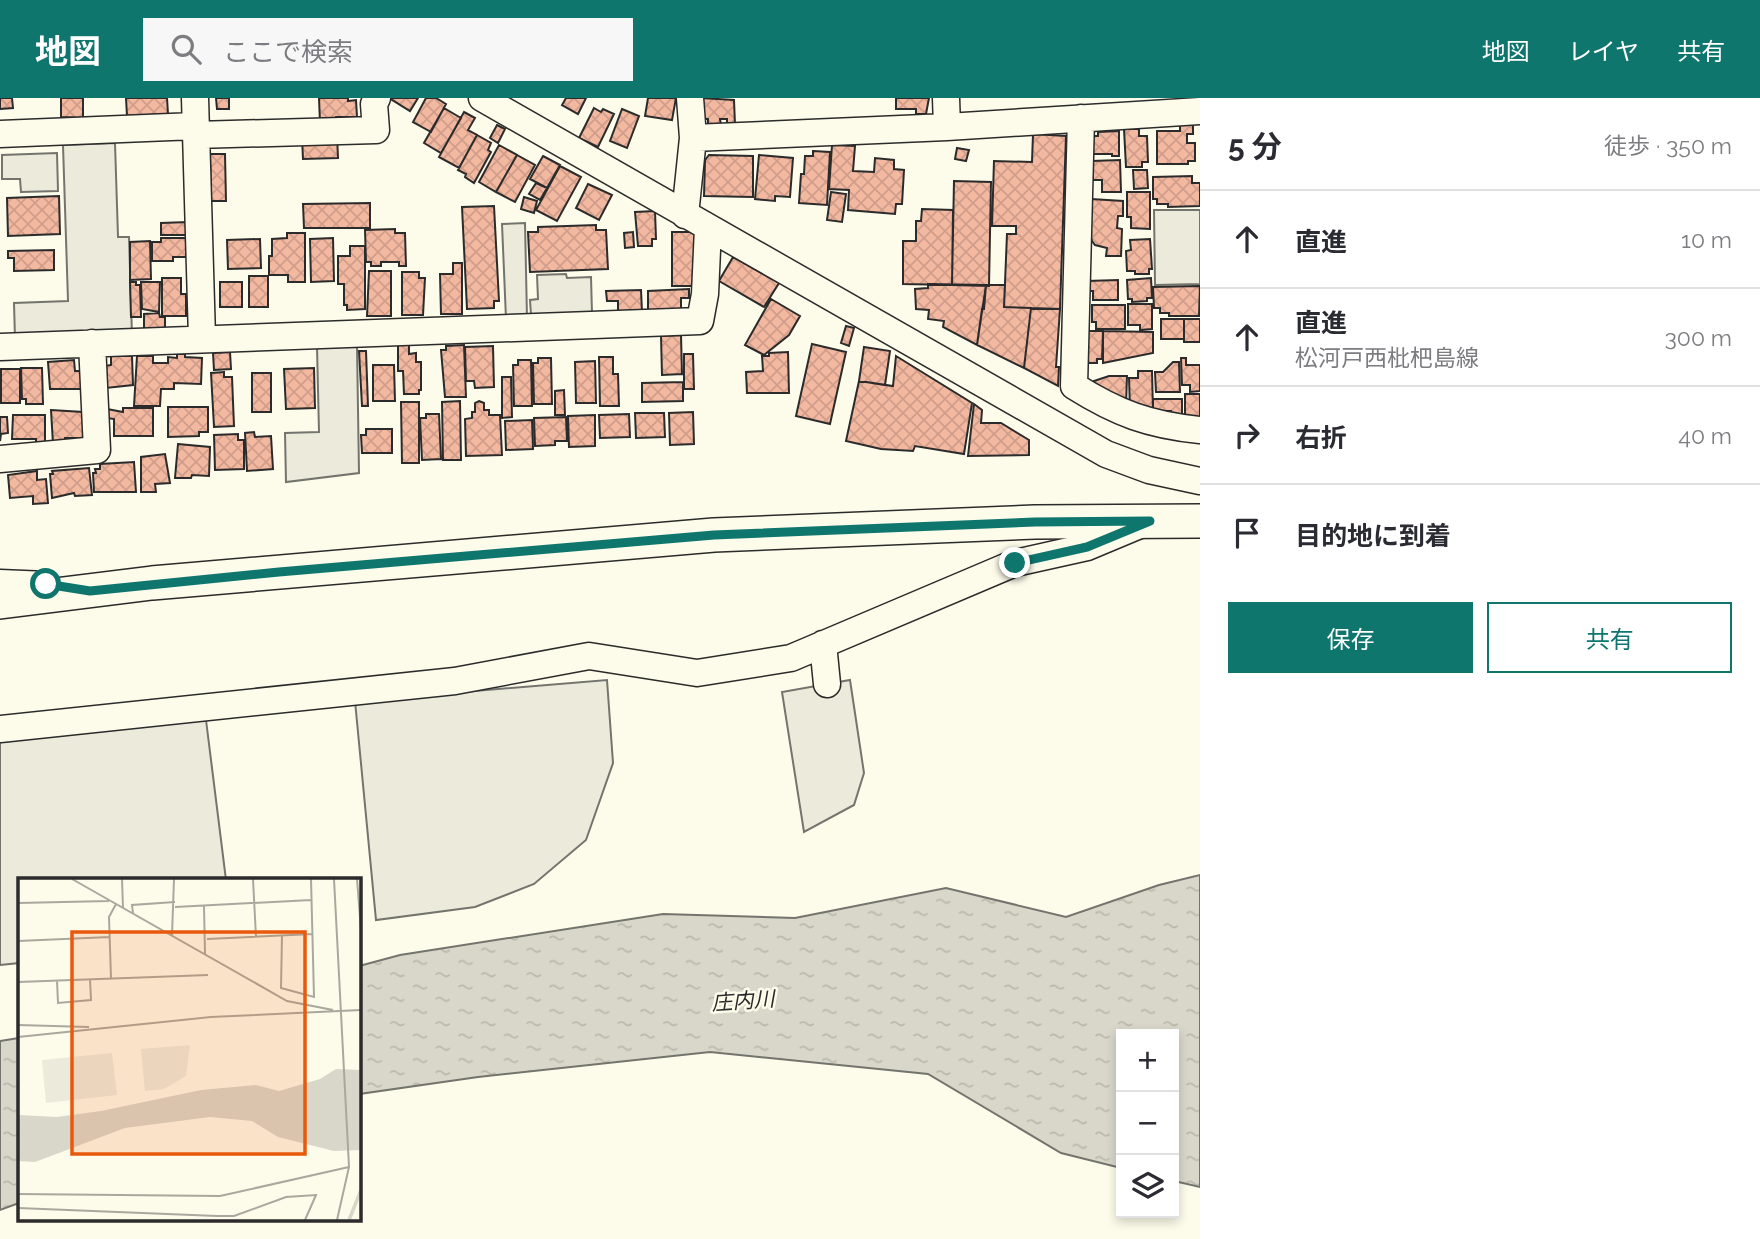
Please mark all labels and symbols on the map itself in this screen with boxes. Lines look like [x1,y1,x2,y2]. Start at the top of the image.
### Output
route end [999,547,1030,578]
route start [30,568,61,599]
inset map [18,878,360,1222]
water label: 庄内川 [711,986,777,1015]

